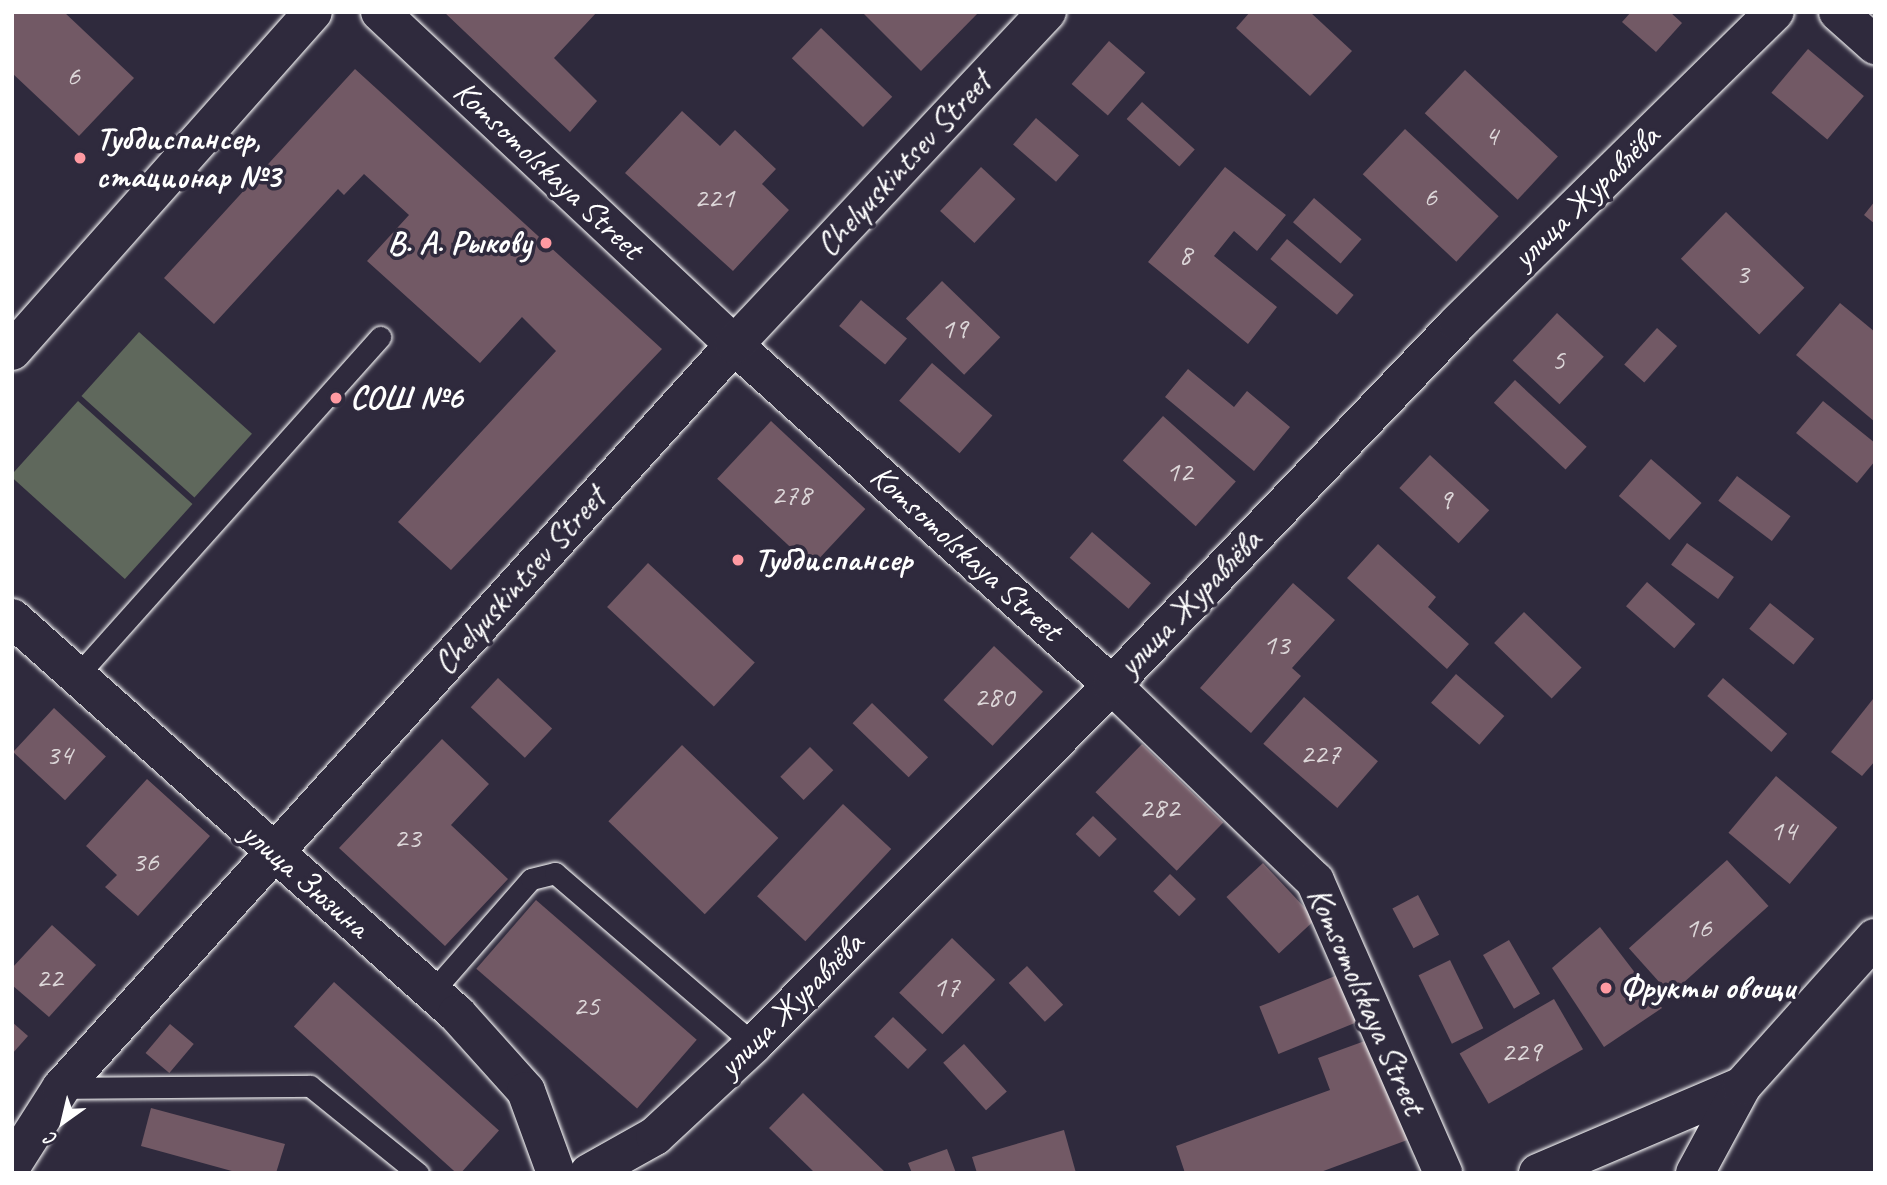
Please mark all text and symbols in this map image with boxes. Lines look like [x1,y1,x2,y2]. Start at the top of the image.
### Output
house number: 6 [66,57,80,93]
street label: Chelyuskintsev Street [808,63,1000,265]
street label: Komsomolskaya Street [445,72,651,268]
house number: 4 [1484,117,1498,153]
street label: улица Журавлёва [1504,117,1668,277]
place label: Тубдиспансер, стационар №3 [96,119,280,197]
marker: Тубдиспансер, стационар №3 [70,148,90,168]
house number: 6 [1423,178,1437,214]
house number: 221 [694,179,734,215]
place label: В. А. Рыкову [388,223,532,263]
marker: В. А. Рыкову [538,235,554,251]
house number: 8 [1178,236,1192,272]
house number: 3 [1735,255,1749,291]
house number: 19 [941,310,967,346]
house number: 5 [1551,341,1565,377]
place label: СОШ №6 [350,378,462,418]
marker: СОШ №6 [328,390,344,406]
house number: 12 [1166,453,1192,489]
street label: Komsomolskaya Street [862,456,1070,650]
house number: 278 [771,476,811,512]
street label: Chelyuskintsev Street [425,479,615,683]
house number: 9 [1438,481,1452,517]
street label: улица Журавлёва [1110,521,1270,685]
place label: Тубдиспансер [754,540,912,580]
marker: Тубдиспансер [728,550,748,570]
house number: 13 [1263,626,1289,662]
house number: 280 [974,678,1014,714]
house number: 227 [1300,735,1340,771]
house number: 34 [46,736,72,772]
house number: 282 [1139,789,1179,825]
house number: 14 [1770,812,1796,848]
street label: улица Зюзина [233,814,377,946]
house number: 23 [394,819,420,855]
house number: 36 [132,843,158,879]
street label: Komsomolskaya Street [1298,881,1434,1121]
house number: 16 [1685,909,1711,945]
street label: улица Журавлёва [710,924,872,1086]
house number: 22 [36,959,62,995]
house number: 17 [933,968,959,1004]
place label: Фрукты овощи [1620,968,1795,1008]
marker: Фрукты овощи [1598,980,1614,996]
house number: 25 [573,987,599,1023]
house number: 229 [1501,1033,1541,1069]
north arrow [28,1087,98,1157]
text: С [41,1127,62,1152]

